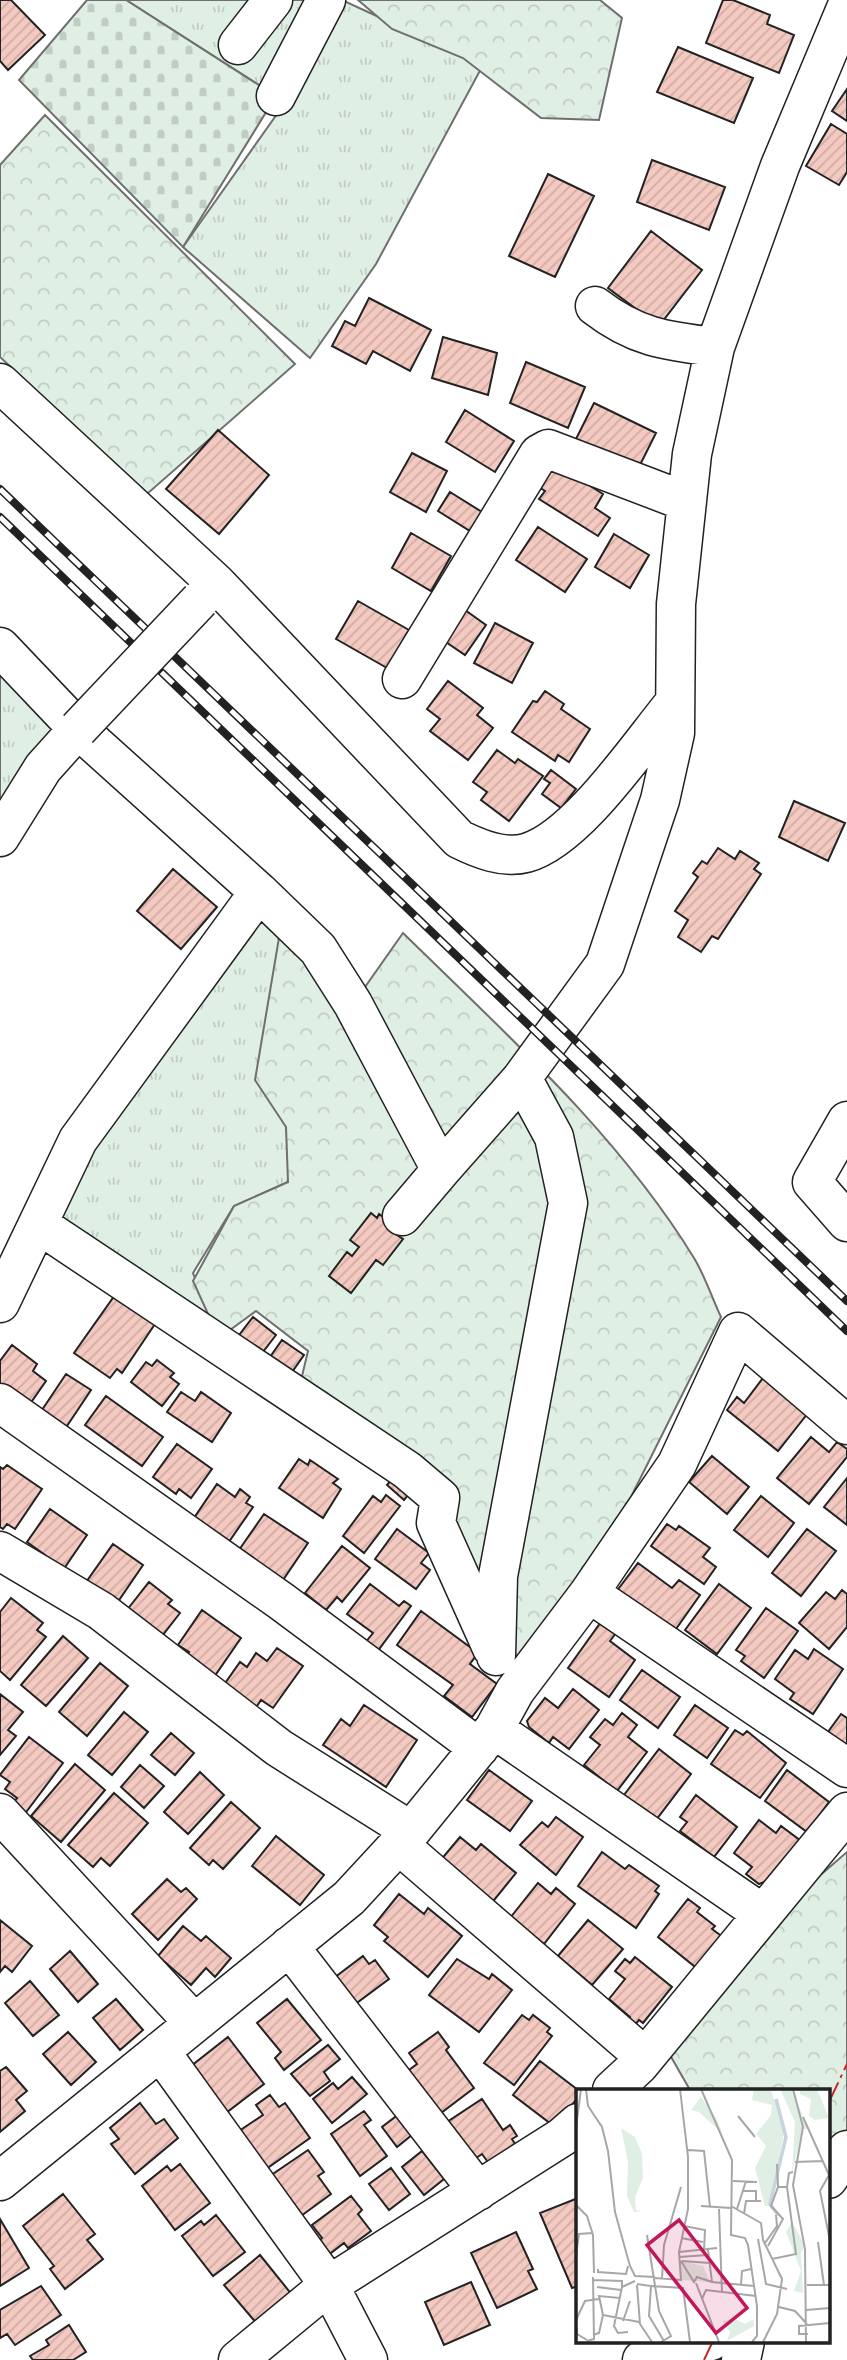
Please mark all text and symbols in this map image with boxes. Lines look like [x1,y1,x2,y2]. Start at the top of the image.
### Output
inset map [576,2089,830,2342]

